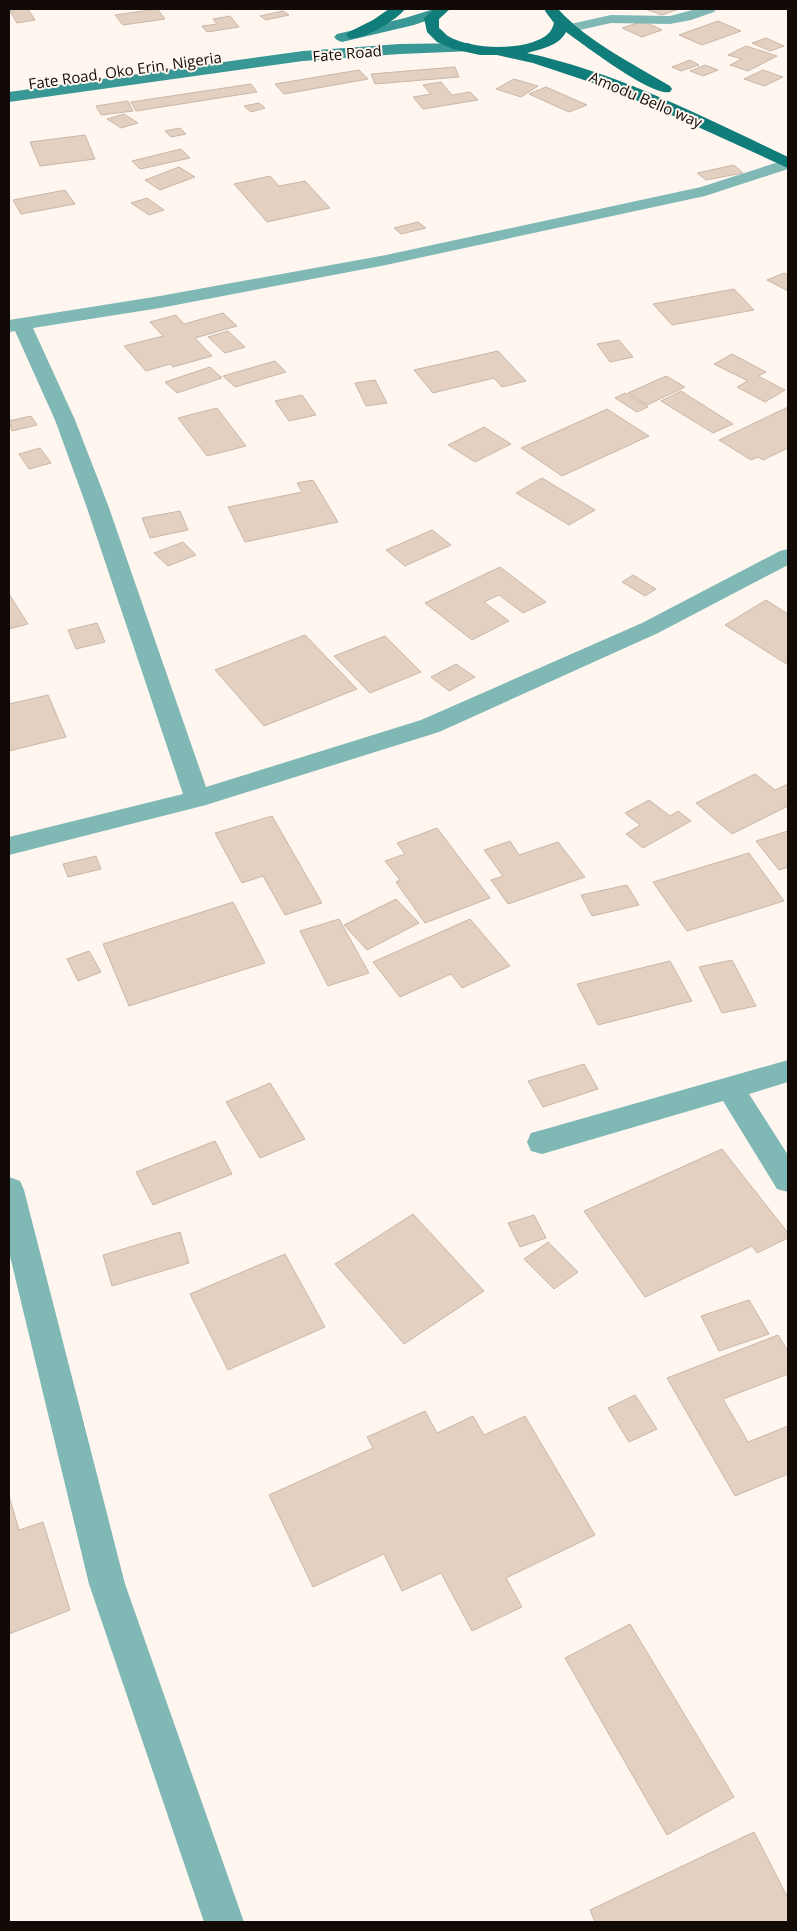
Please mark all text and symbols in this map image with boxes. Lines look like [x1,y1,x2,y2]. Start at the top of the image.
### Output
street label: Fate Road [311,40,383,66]
street label: Fate Road, Oko Erin, Nigeria [27,47,223,93]
street label: Amodu Bello way [587,66,706,132]

